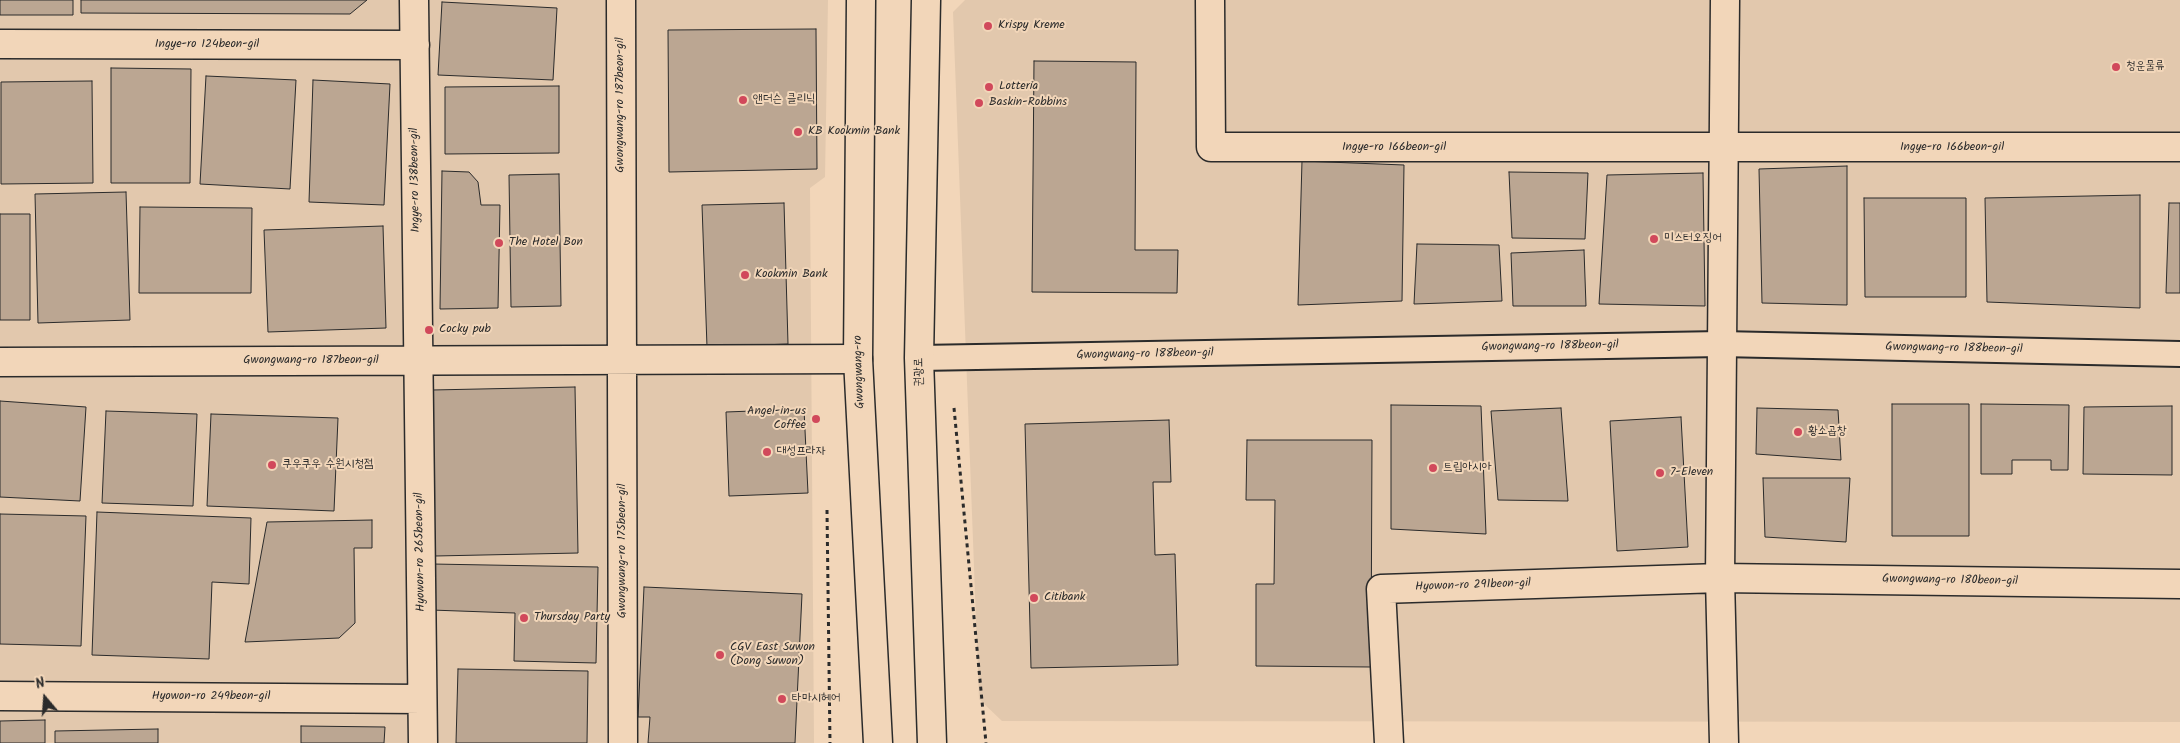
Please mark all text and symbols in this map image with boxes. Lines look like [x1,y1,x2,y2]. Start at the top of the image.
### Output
place label: Krispy Kreme [998,19,1065,33]
marker: Krispy Kreme [982,20,994,32]
street label: Gwongwang-ro 187beon-gil [614,37,628,173]
street label: Ingye-ro 124beon-gil [155,38,259,52]
place label: 청운물류 [2126,60,2165,74]
marker: 청운물류 [2110,61,2122,73]
place label: Lotteria [999,80,1038,94]
marker: Lotteria [983,81,995,93]
place label: 앤더슨 클리닉 [753,93,816,107]
marker: 앤더슨 클리닉 [737,94,749,106]
place label: Baskin-Robbins [989,96,1067,110]
marker: Baskin-Robbins [973,97,985,109]
place label: KB Kookmin Bank [808,125,900,139]
marker: KB Kookmin Bank [792,126,804,138]
street label: Ingye-ro 138beon-gil [408,127,424,233]
street label: Ingye-ro 166beon-gil [1342,141,1446,155]
street label: Ingye-ro 166beon-gil [1900,141,2004,155]
place label: 미스터오징어 [1664,232,1722,246]
marker: 미스터오징어 [1648,233,1660,245]
place label: The Hotel Bon [509,236,583,250]
marker: The Hotel Bon [493,237,505,249]
place label: Kookmin Bank [755,268,828,282]
marker: Kookmin Bank [739,269,751,281]
place label: Cocky pub [439,323,491,337]
marker: Cocky pub [423,324,435,336]
street label: Gwongwang-ro [852,335,868,409]
street label: Gwongwang-ro 188beon-gil [1481,339,1619,355]
street label: Gwongwang-ro 188beon-gil [1885,341,2023,357]
street label: Gwongwang-ro 188beon-gil [1076,347,1214,363]
street label: Gwongwang-ro 187beon-gil [243,354,379,368]
street label: 권광로 [913,357,927,387]
place label: Angel-in-us Coffee [747,405,806,433]
marker: Angel-in-us Coffee [810,413,822,425]
place label: 황소곱창 [1808,425,1847,439]
marker: 황소곱창 [1792,426,1804,438]
place label: 대성프라자 [777,445,825,459]
marker: 대성프라자 [761,446,773,458]
place label: 쿠우쿠우 수원시청점 [282,458,374,472]
marker: 쿠우쿠우 수원시청점 [266,459,278,471]
place label: 트립아시아 [1443,461,1491,475]
marker: 트립아시아 [1427,462,1439,474]
place label: 7-Eleven [1670,466,1713,480]
marker: 7-Eleven [1654,467,1666,479]
street label: Gwongwang-ro 175beon-gil [616,484,630,618]
street label: Hyowon-ro 265beon-gil [413,492,429,612]
street label: Gwongwang-ro 180beon-gil [1882,573,2018,589]
street label: Hyowon-ro 291beon-gil [1415,577,1531,595]
place label: Citibank [1044,591,1085,605]
marker: Citibank [1028,592,1040,604]
place label: Thursday Party [534,611,610,625]
marker: Thursday Party [518,612,530,624]
place label: CGV East Suwon (Dong Suwon) [730,641,815,669]
marker: CGV East Suwon (Dong Suwon) [714,649,726,661]
text: N [33,672,48,696]
north arrow [20,673,70,723]
street label: Hyowon-ro 249beon-gil [152,690,270,704]
place label: 타마시헤어 [792,692,840,706]
marker: 타마시헤어 [776,693,788,705]

